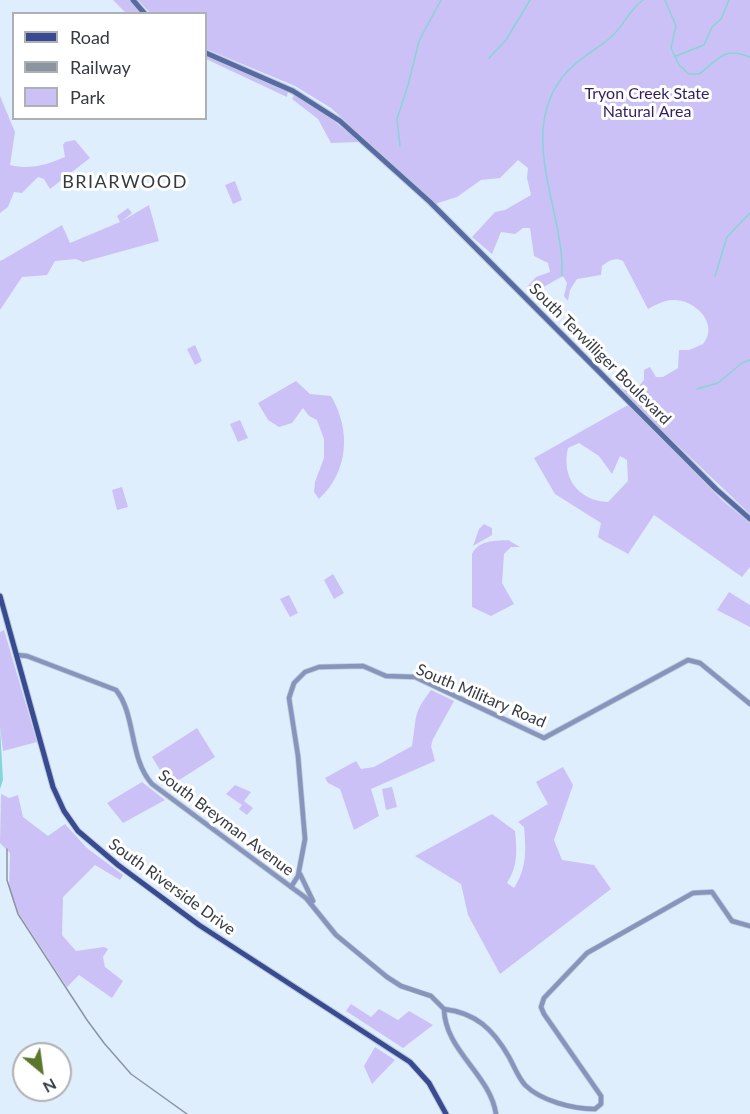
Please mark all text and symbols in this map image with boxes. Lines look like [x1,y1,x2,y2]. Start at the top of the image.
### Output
legend [12,12,207,120]
text: Road [70,26,110,48]
text: Railway [70,56,131,78]
park label: Tryon Creek State Natural Area [585,84,709,122]
text: Park [70,86,105,108]
district label: BRIARWOOD [62,171,188,193]
street label: South Terwilliger Boulevard [525,279,675,429]
street label: South Military Road [413,660,549,732]
street label: South Breyman Avenue [154,766,298,880]
street label: South Riverside Drive [105,835,239,939]
north arrow [12,1042,72,1102]
text: N [40,1075,60,1098]

